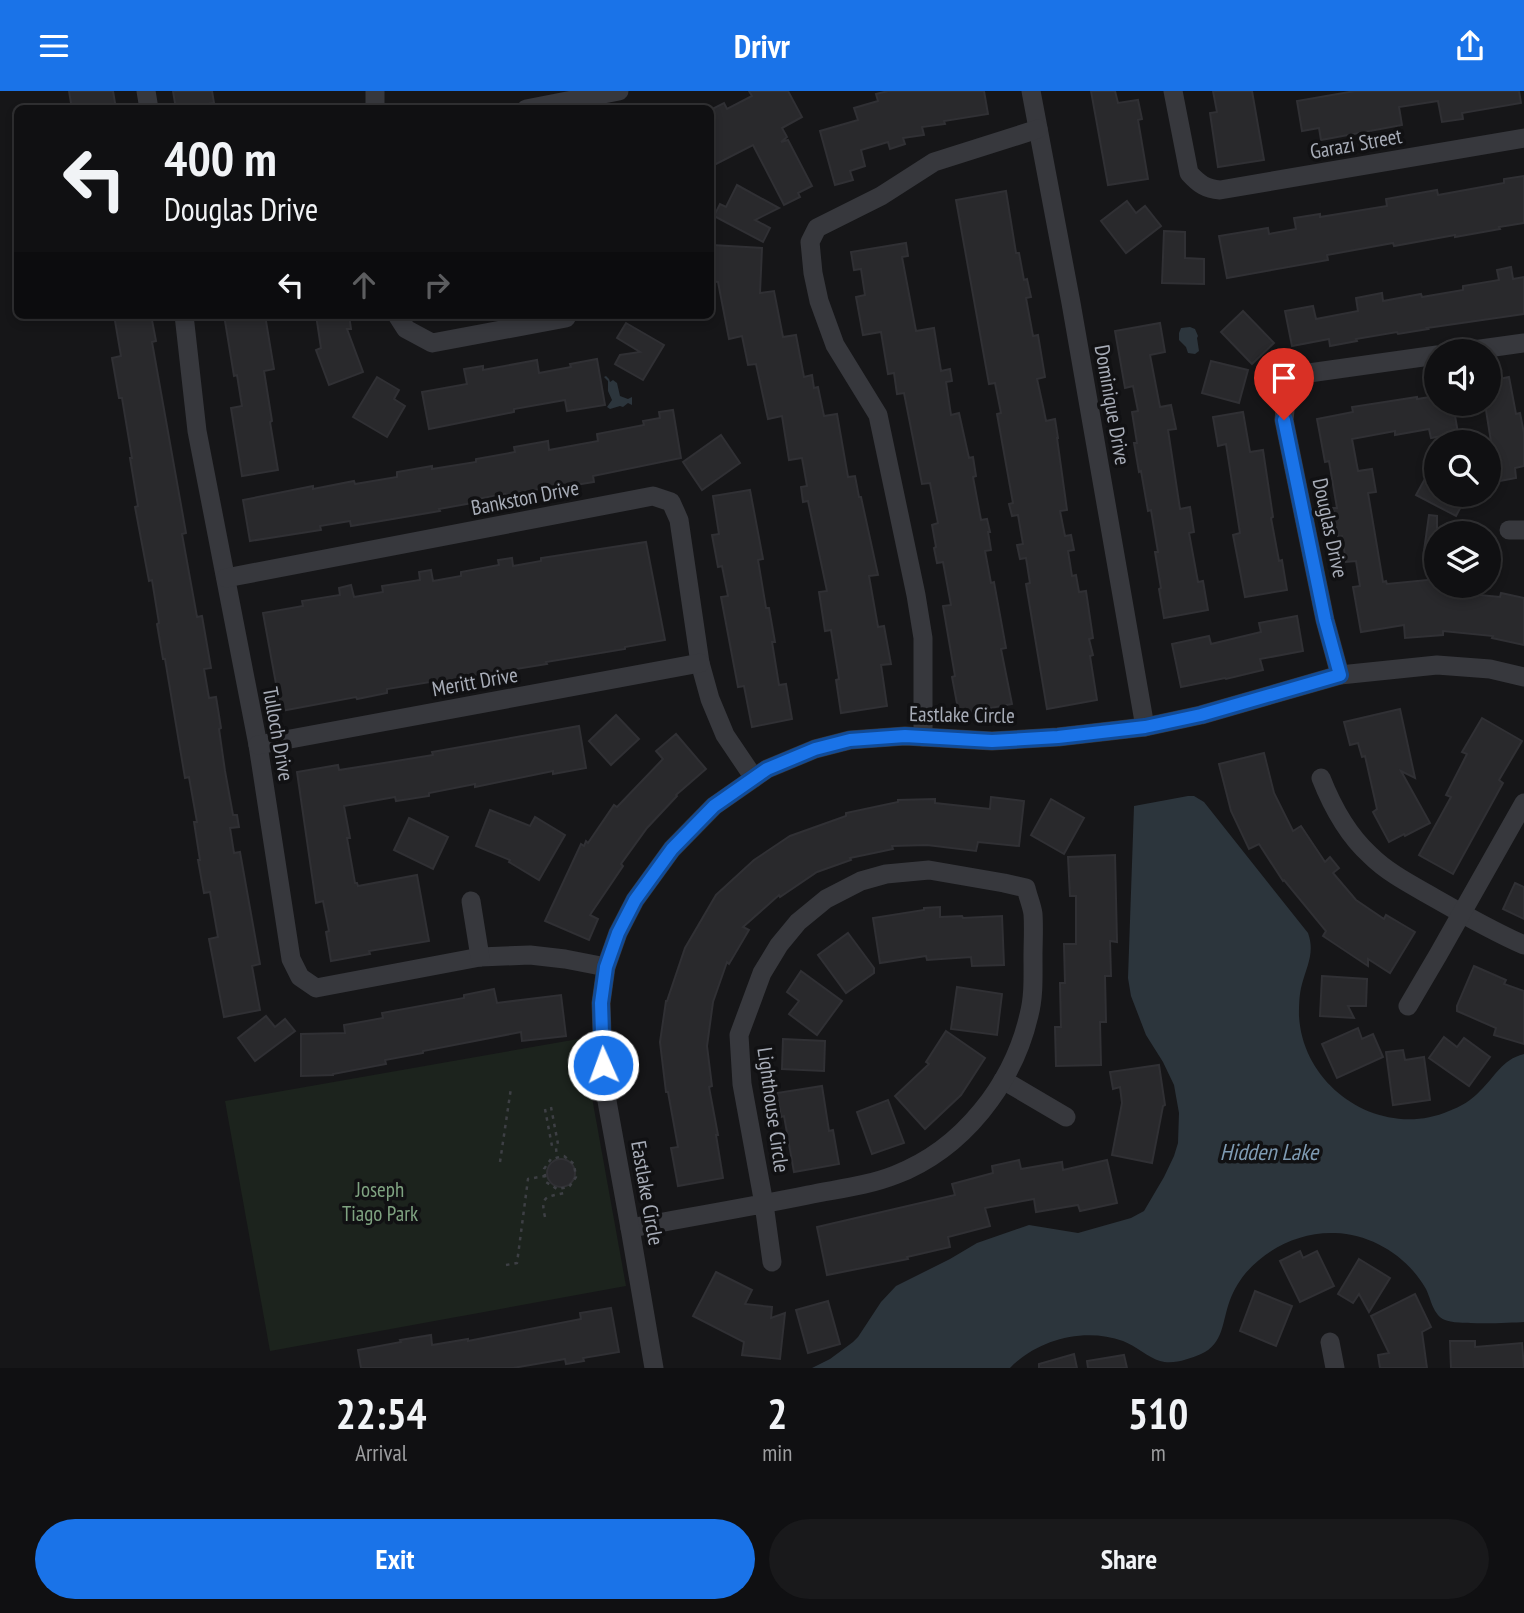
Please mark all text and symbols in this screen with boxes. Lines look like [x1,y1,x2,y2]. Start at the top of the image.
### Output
text: Drivr [734,25,790,67]
icon: menu [35,27,73,65]
icon: share [1451,27,1489,65]
street label: Garazi Street [1308,122,1404,165]
text: 400 m [164,126,277,190]
icon: left [49,133,140,224]
text: Douglas Drive [164,188,318,230]
icon: left [272,266,310,304]
icon: ahead [345,266,383,304]
icon: right [418,266,456,304]
map controls [1424,339,1501,598]
button: sound [1424,339,1501,416]
street label: Dominique Drive [1089,343,1136,467]
pin [1254,348,1314,420]
icon: arrive [1265,359,1303,397]
button: search [1424,430,1501,507]
street label: Bankston Drive [469,474,581,521]
street label: Douglas Drive [1307,476,1354,580]
button: layers [1424,521,1501,598]
street label: Meritt Drive [430,661,520,702]
street label: Tulloch Drive [257,685,300,783]
street label: Eastlake Circle [909,700,1015,729]
position arrow [566,1028,640,1102]
street label: Lighthouse Circle [751,1046,796,1174]
water label: Hidden Lake [1220,1137,1320,1166]
street label: Eastlake Circle [625,1139,670,1247]
park label: Joseph Tiago Park [342,1176,418,1227]
text: 22:54 [336,1386,427,1441]
text: 2 [767,1386,787,1441]
text: 510 [1128,1386,1188,1441]
text: Arrival [355,1438,407,1467]
text: min [762,1438,792,1467]
text: m [1151,1438,1166,1467]
button: Exit [35,1519,755,1599]
button: Share [769,1519,1489,1599]

